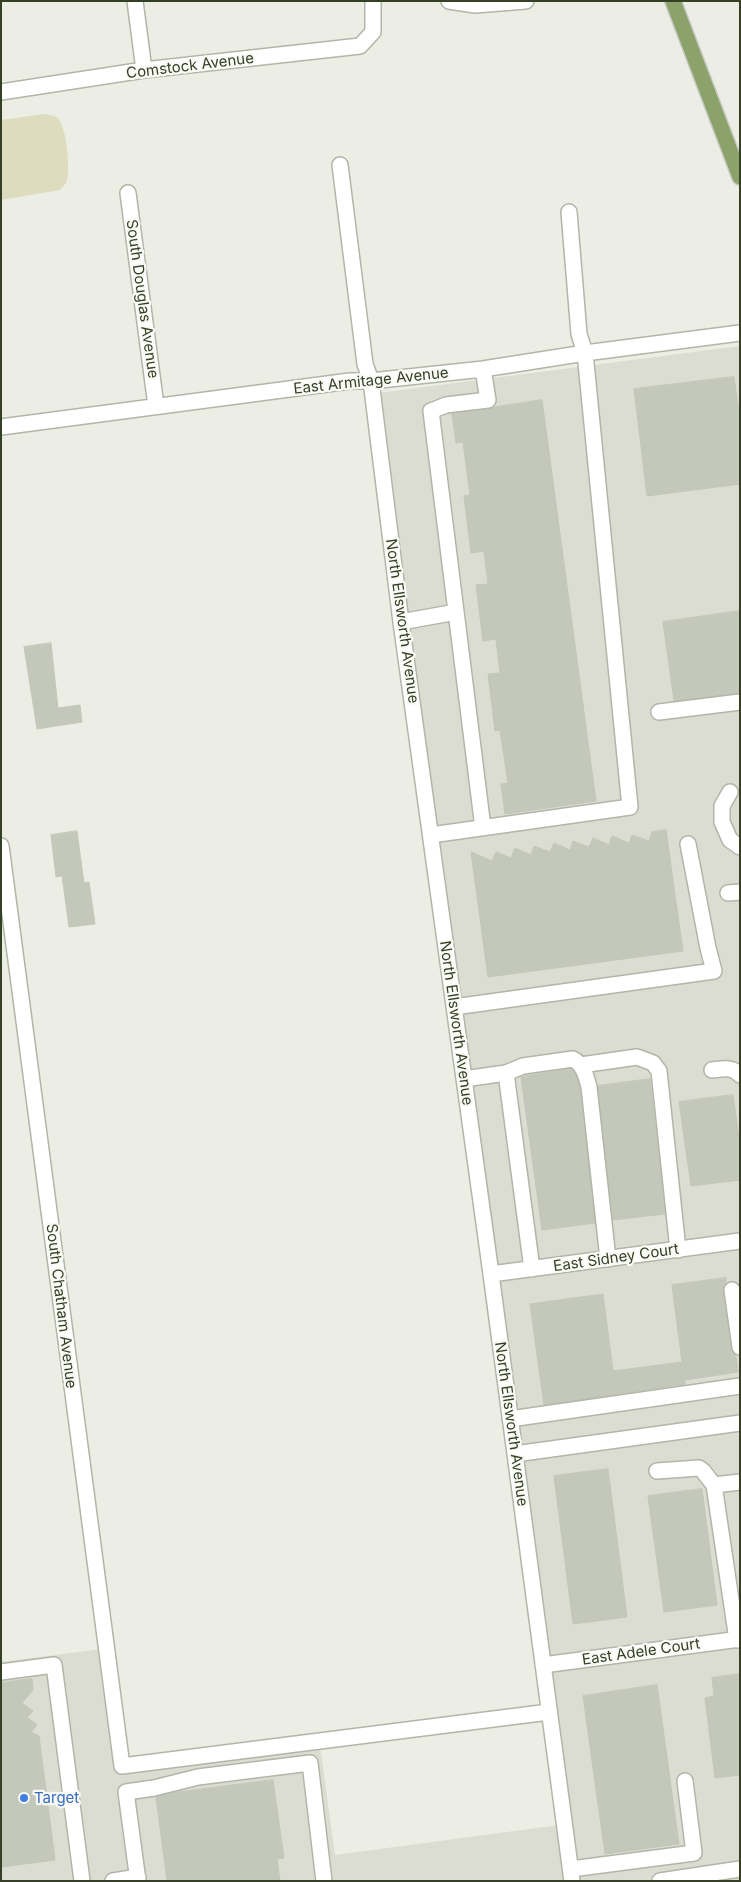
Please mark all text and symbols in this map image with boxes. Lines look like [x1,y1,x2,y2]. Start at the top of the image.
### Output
street label: Comstock Avenue [125,49,255,83]
street label: South Douglas Avenue [122,218,162,380]
street label: East Armitage Avenue [293,364,449,398]
street label: North Ellsworth Avenue [382,538,422,704]
street label: North Ellsworth Avenue [436,940,476,1106]
street label: South Chatham Avenue [42,1223,80,1389]
street label: East Sidney Court [552,1240,680,1276]
street label: North Ellsworth Avenue [491,1341,531,1507]
street label: East Adele Court [581,1635,701,1669]
place label: Target [34,1789,79,1807]
marker: Target [18,1792,30,1804]

